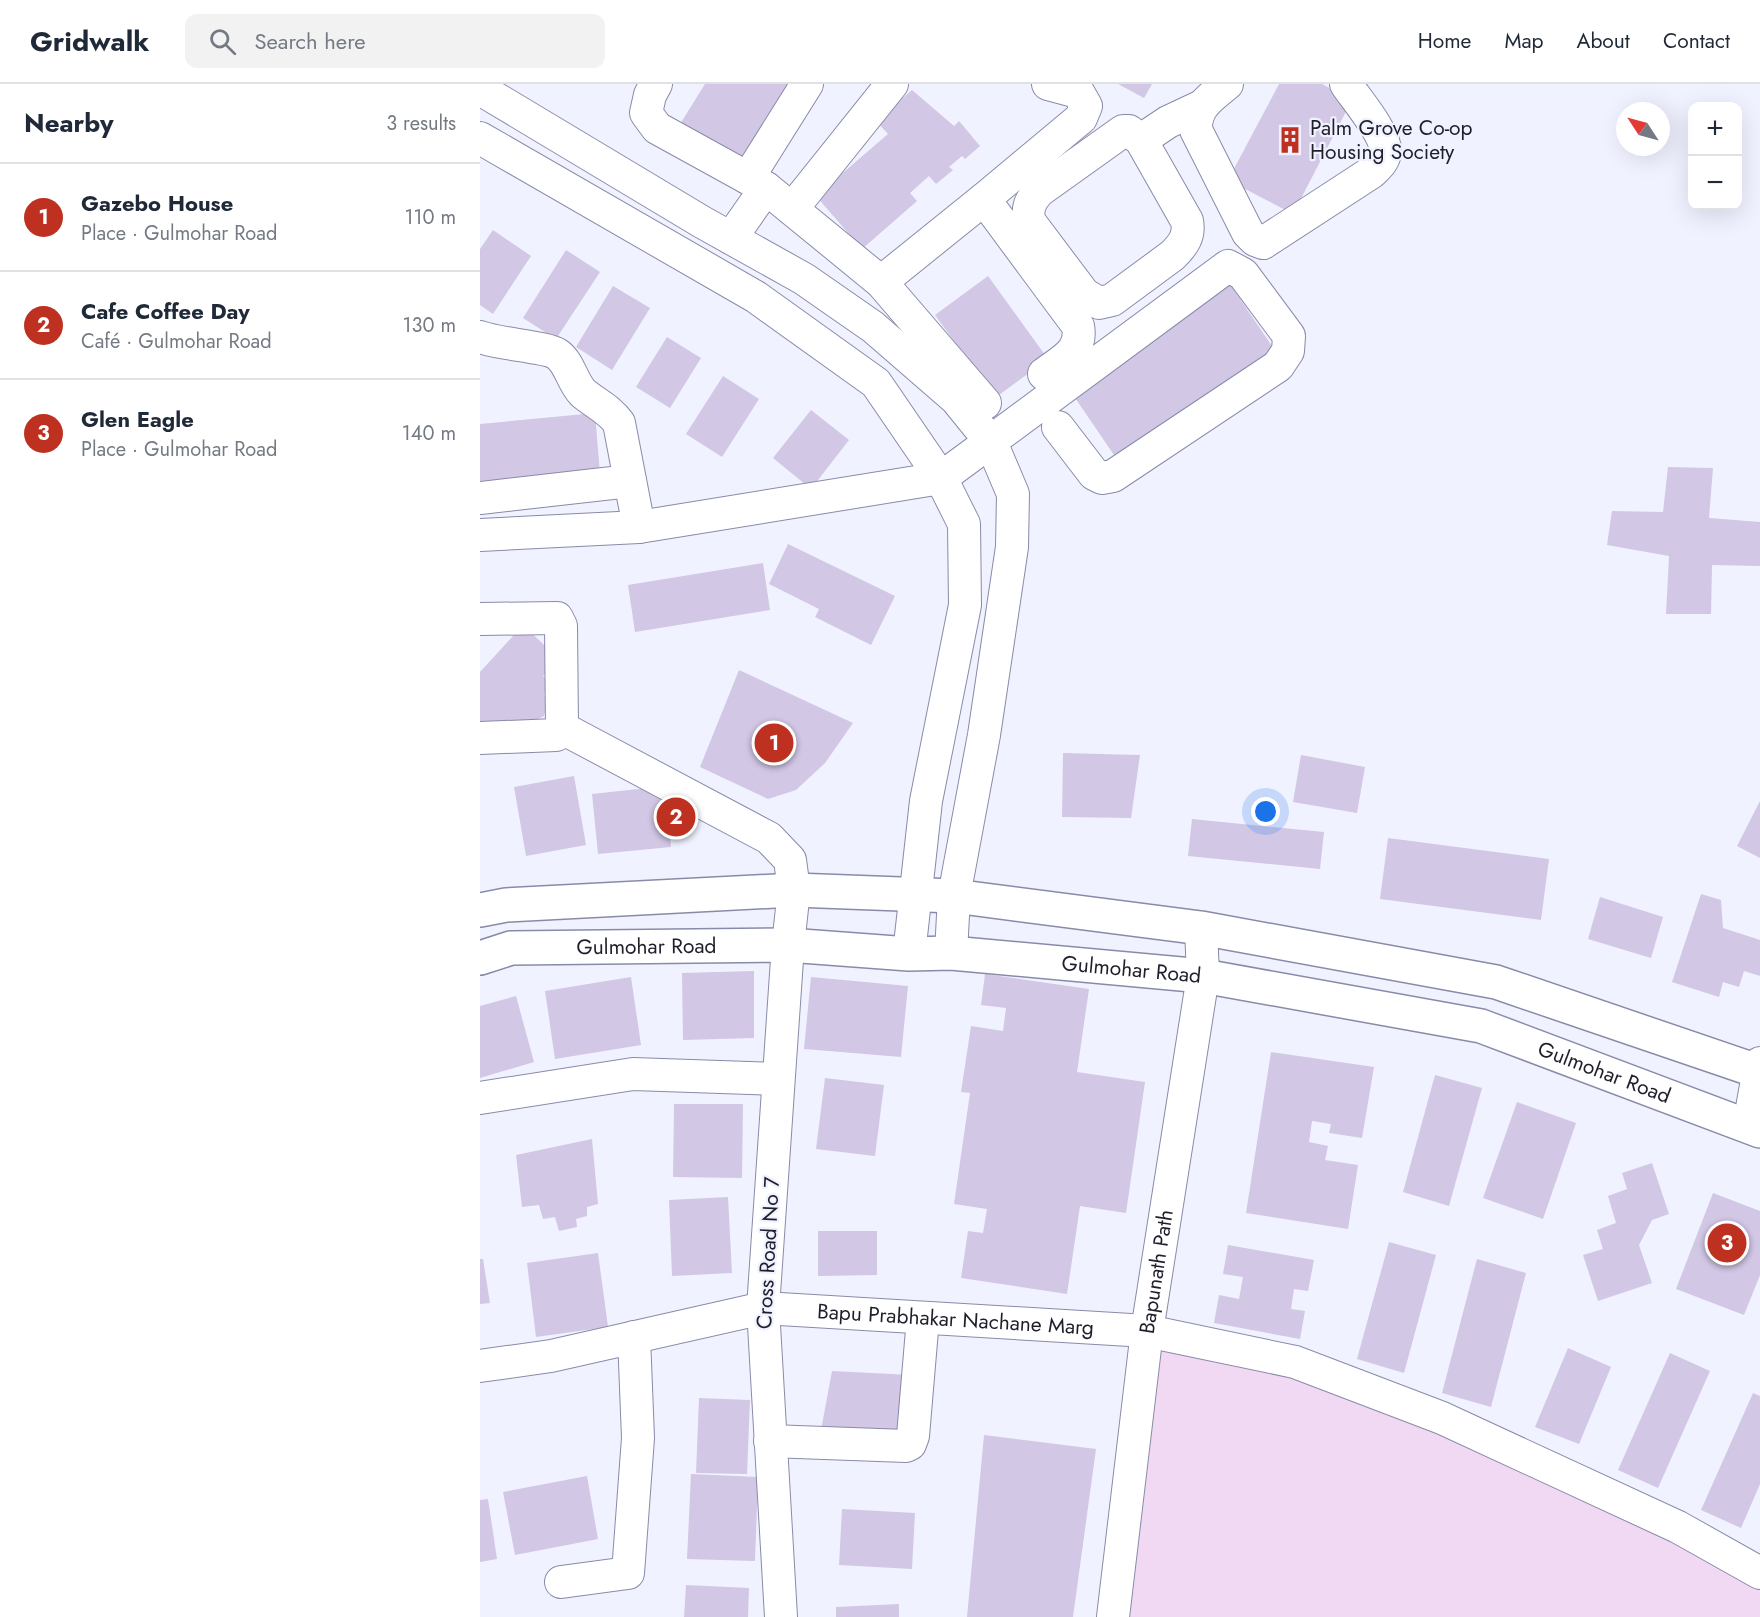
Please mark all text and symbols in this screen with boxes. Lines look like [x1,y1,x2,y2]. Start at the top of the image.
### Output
search box [185,14,605,68]
text: Gridwalk [30,21,149,62]
icon: search [206,25,239,58]
text: Search here [254,25,366,57]
text: Home [1418,26,1471,56]
text: Map [1504,26,1544,56]
text: About [1577,26,1630,56]
text: Contact [1663,26,1730,56]
north arrow [1616,102,1670,156]
map controls [1688,102,1742,210]
button: + [1688,102,1742,156]
text: Nearby [24,104,113,142]
text: 3 results [386,109,456,138]
place label: Palm Grove Co-op Housing Society [1310,113,1473,167]
building icon: Palm Grove Co-op Housing Society [1275,125,1305,155]
button: − [1688,156,1742,210]
text: Gazebo House [81,187,233,219]
text: 1 [38,203,49,232]
text: 110 m [404,203,456,232]
text: Place · Gulmohar Road [81,219,277,248]
text: Cafe Coffee Day [81,295,250,327]
text: 2 [37,311,50,340]
text: 130 m [402,311,456,340]
text: Café · Gulmohar Road [81,327,272,356]
text: Glen Eagle [81,403,194,435]
text: 3 [37,419,50,448]
text: 140 m [402,419,456,448]
text: Place · Gulmohar Road [81,435,277,464]
pin: 1 [754,720,794,766]
pin: 2 [656,794,696,840]
your location [1251,797,1280,826]
street label: Gulmohar Road [576,931,717,962]
street label: Gulmohar Road [1060,948,1202,991]
street label: Gulmohar Road [1533,1034,1675,1111]
street label: Cross Road No 7 [749,1176,787,1330]
street label: Bapunath Path [1132,1207,1181,1336]
pin: 3 [1708,1220,1746,1266]
street label: Bapu Prabhakar Nachane Marg [816,1296,1095,1343]

